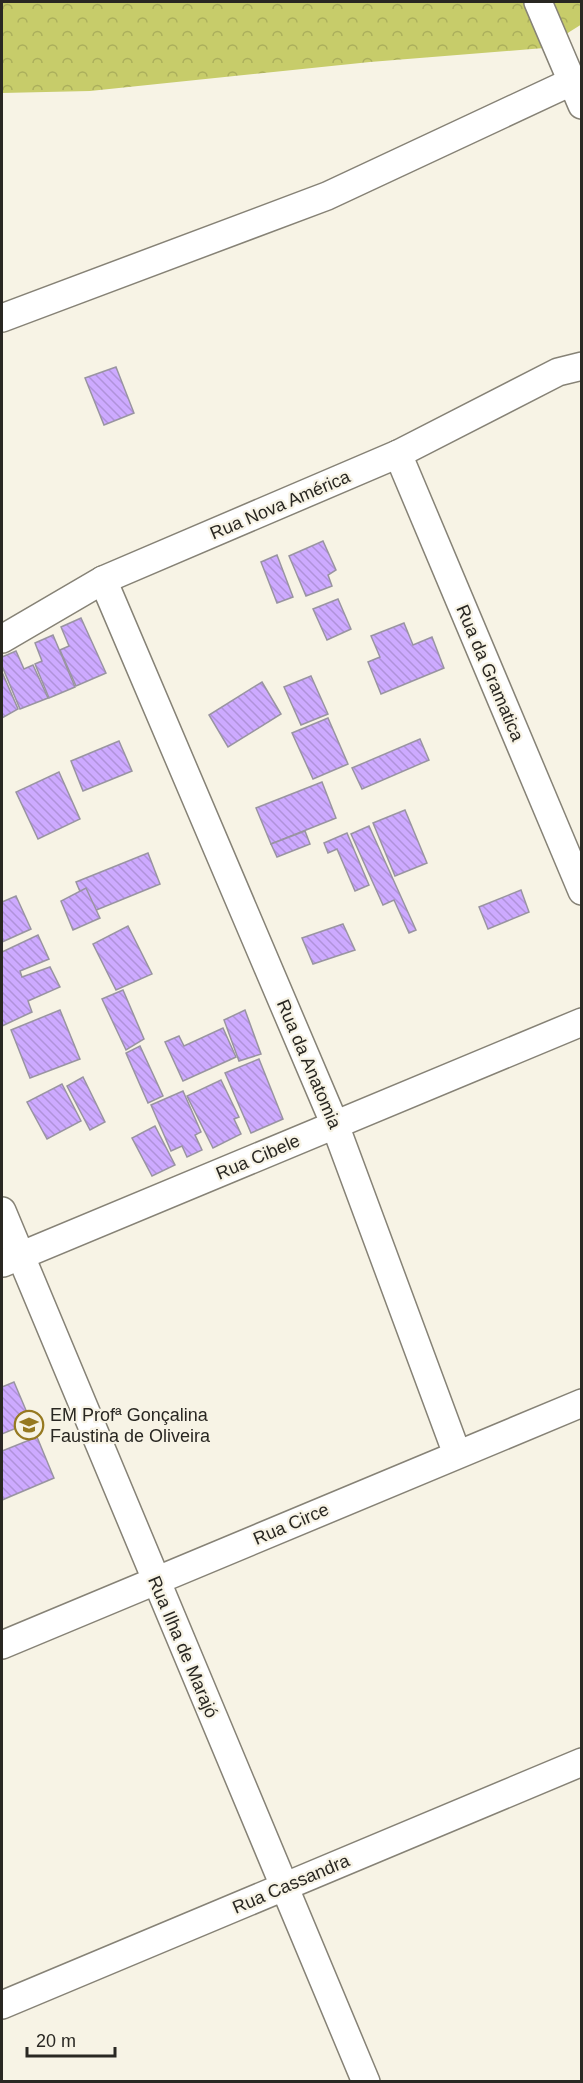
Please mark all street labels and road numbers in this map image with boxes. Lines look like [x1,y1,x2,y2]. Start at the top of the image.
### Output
street label: Rua Nova América [207,466,354,544]
street label: Rua da Gramatica [452,602,528,745]
street label: Rua da Anatomia [273,997,346,1132]
street label: Rua Cibele [213,1130,303,1184]
street label: Rua Circe [250,1499,332,1549]
street label: Rua Ilha de Marajó [144,1573,222,1721]
street label: Rua Cassandra [230,1850,353,1918]

